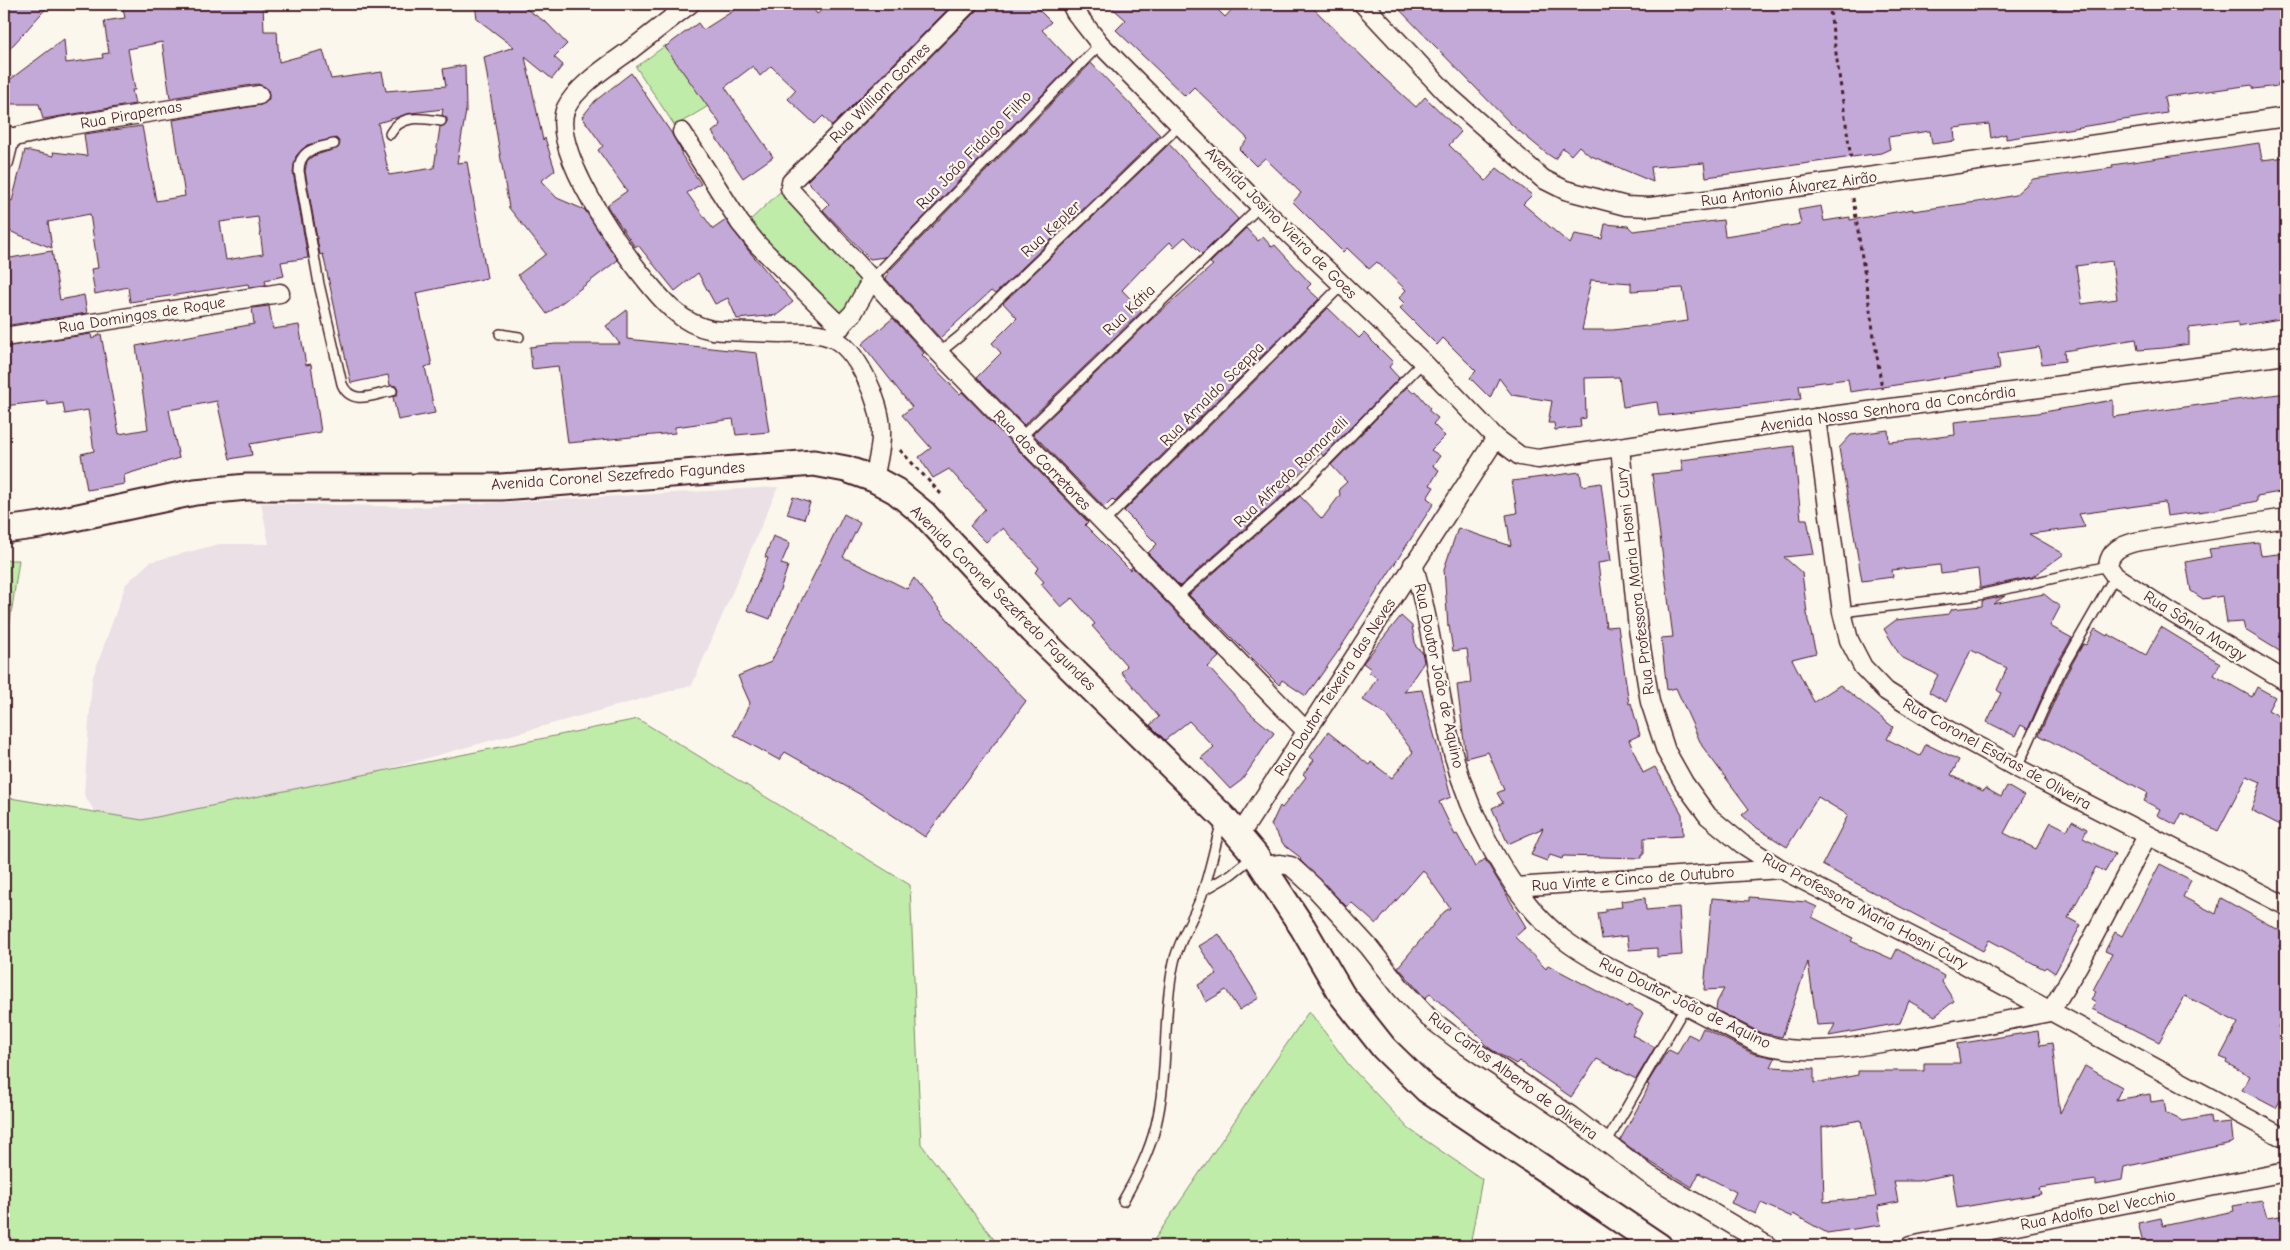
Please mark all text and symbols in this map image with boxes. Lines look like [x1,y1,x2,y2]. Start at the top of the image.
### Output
street label: Rua William Gomes [826,39,934,147]
street label: Rua João Fidalgo Filho [913,87,1035,213]
street label: Rua Pirapemas [79,97,184,133]
street label: Avenida Josino Vieira de Goes [1202,144,1361,303]
street label: Rua Antonio Álvarez Airão [1700,167,1878,210]
street label: Rua Kepler [1018,197,1085,261]
street label: Rua Kátia [1099,281,1159,339]
street label: Rua Domingos de Roque [57,293,227,337]
street label: Rua Arnaldo Sceppa [1156,338,1268,450]
street label: Avenida Nossa Senhora da Concórdia [1759,382,2017,436]
street label: Rua dos Corretores [990,406,1095,514]
street label: Rua Alfredo Romanelli [1230,413,1352,531]
street label: Avenida Coronel Sezefredo Fagundes [491,458,746,494]
street label: Rua Professora Maria Hosni Cury [1612,465,1658,696]
street label: Avenida Coronel Sezefredo Fagundes [907,502,1100,695]
street label: Rua Doutor João de Aquino [1411,582,1467,770]
street label: Rua Sônia Margy [2140,587,2250,665]
street label: Rua Doutor Teixeira das Neves [1271,595,1399,779]
street label: Rua Coronel Esdras de Oliveira [1900,695,2094,813]
street label: Rua Professora Maria Hosni Cury [1759,849,1971,973]
street label: Rua Vinte e Cinco de Outubro [1531,863,1735,895]
street label: Rua Doutor João de Aquino [1596,954,1774,1052]
street label: Rua Carlos Alberto de Oliveira [1425,1009,1601,1143]
street label: Rua Adolfo Del Vecchio [2019,1186,2177,1234]

